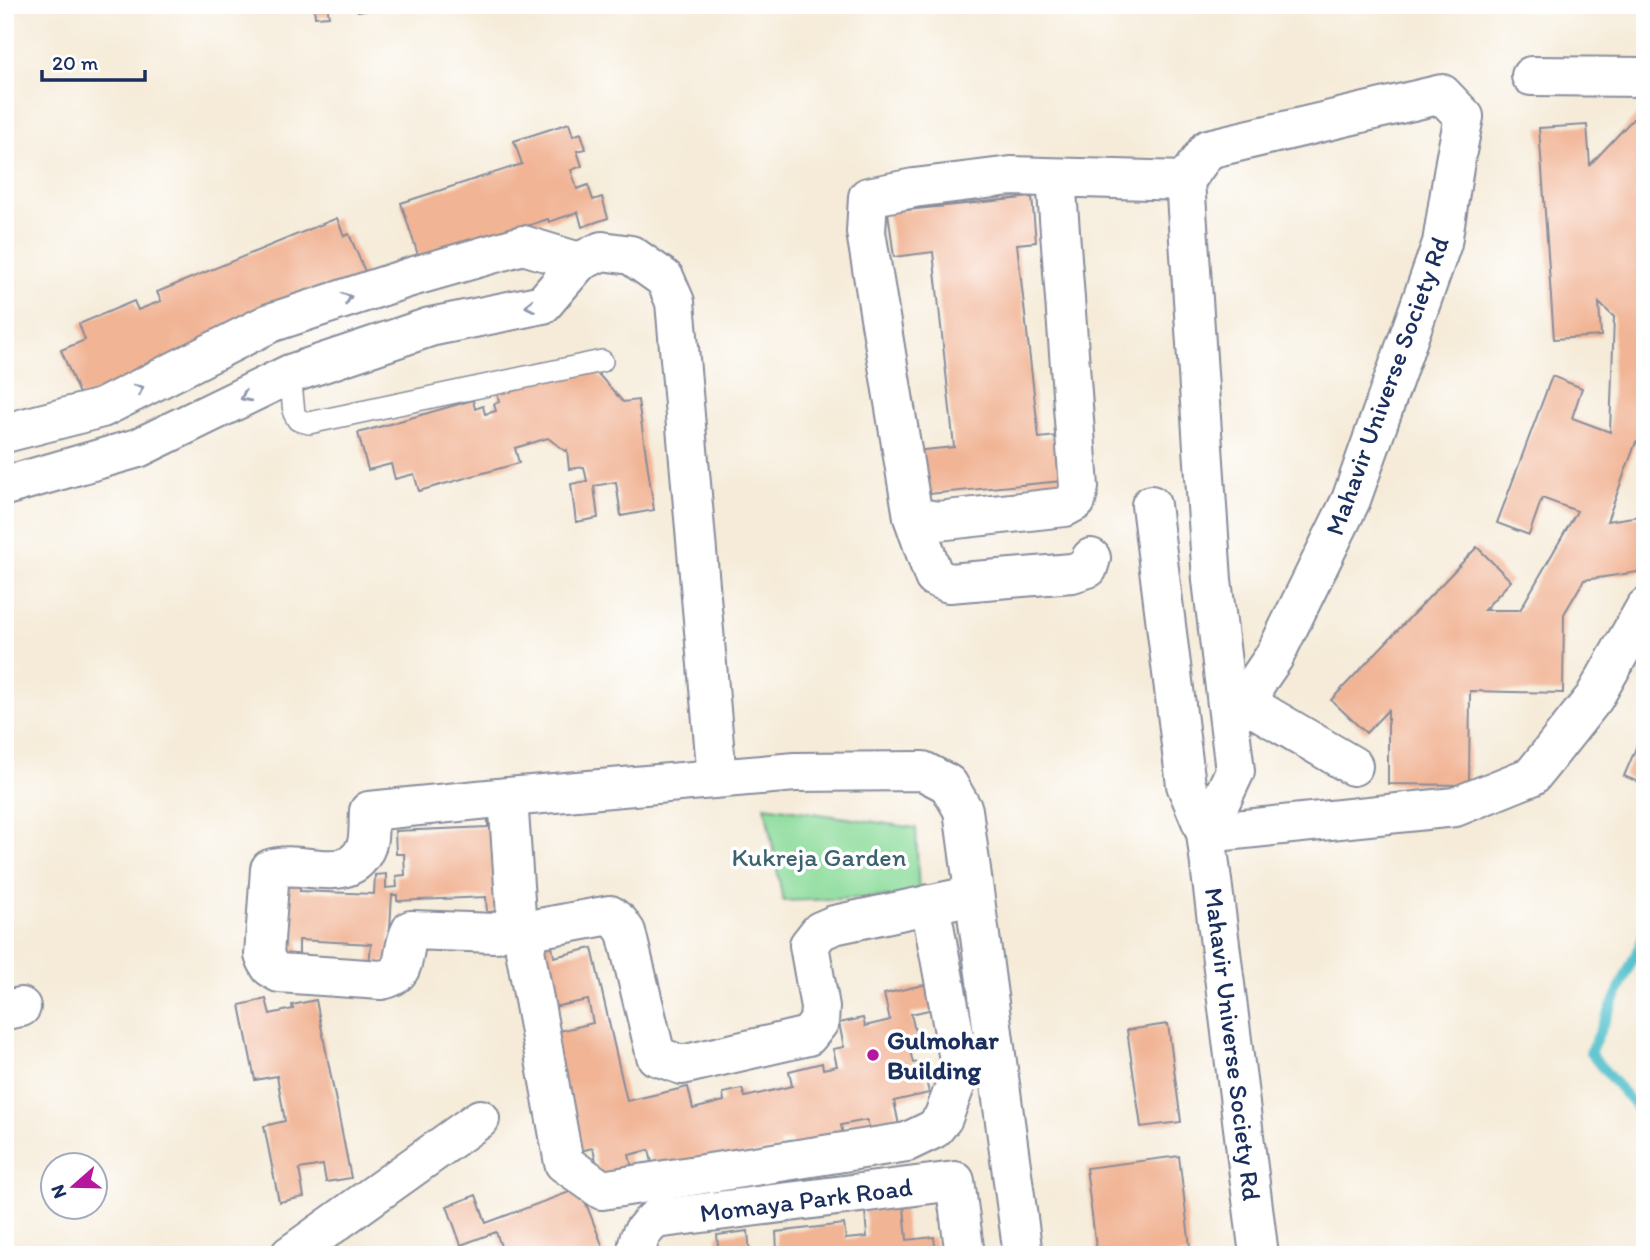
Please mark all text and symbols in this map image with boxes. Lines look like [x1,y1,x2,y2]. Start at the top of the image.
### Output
scale bar [42,38,145,82]
text: 20 m [52,50,99,75]
street label: Mahavir Universe Society Rd [1318,232,1456,540]
one-way arrow [341,291,353,306]
one-way arrow [524,298,536,313]
one-way arrow [132,383,144,397]
one-way arrow [239,389,252,403]
park label: Kukreja Garden [732,841,907,873]
street label: Mahavir Universe Society Rd [1198,886,1268,1202]
place label: Gulmohar Building [887,1024,999,1086]
marker: Gulmohar Building [865,1047,881,1063]
north arrow [38,1152,108,1222]
street label: Momaya Park Road [698,1171,914,1229]
text: N [45,1182,71,1202]

